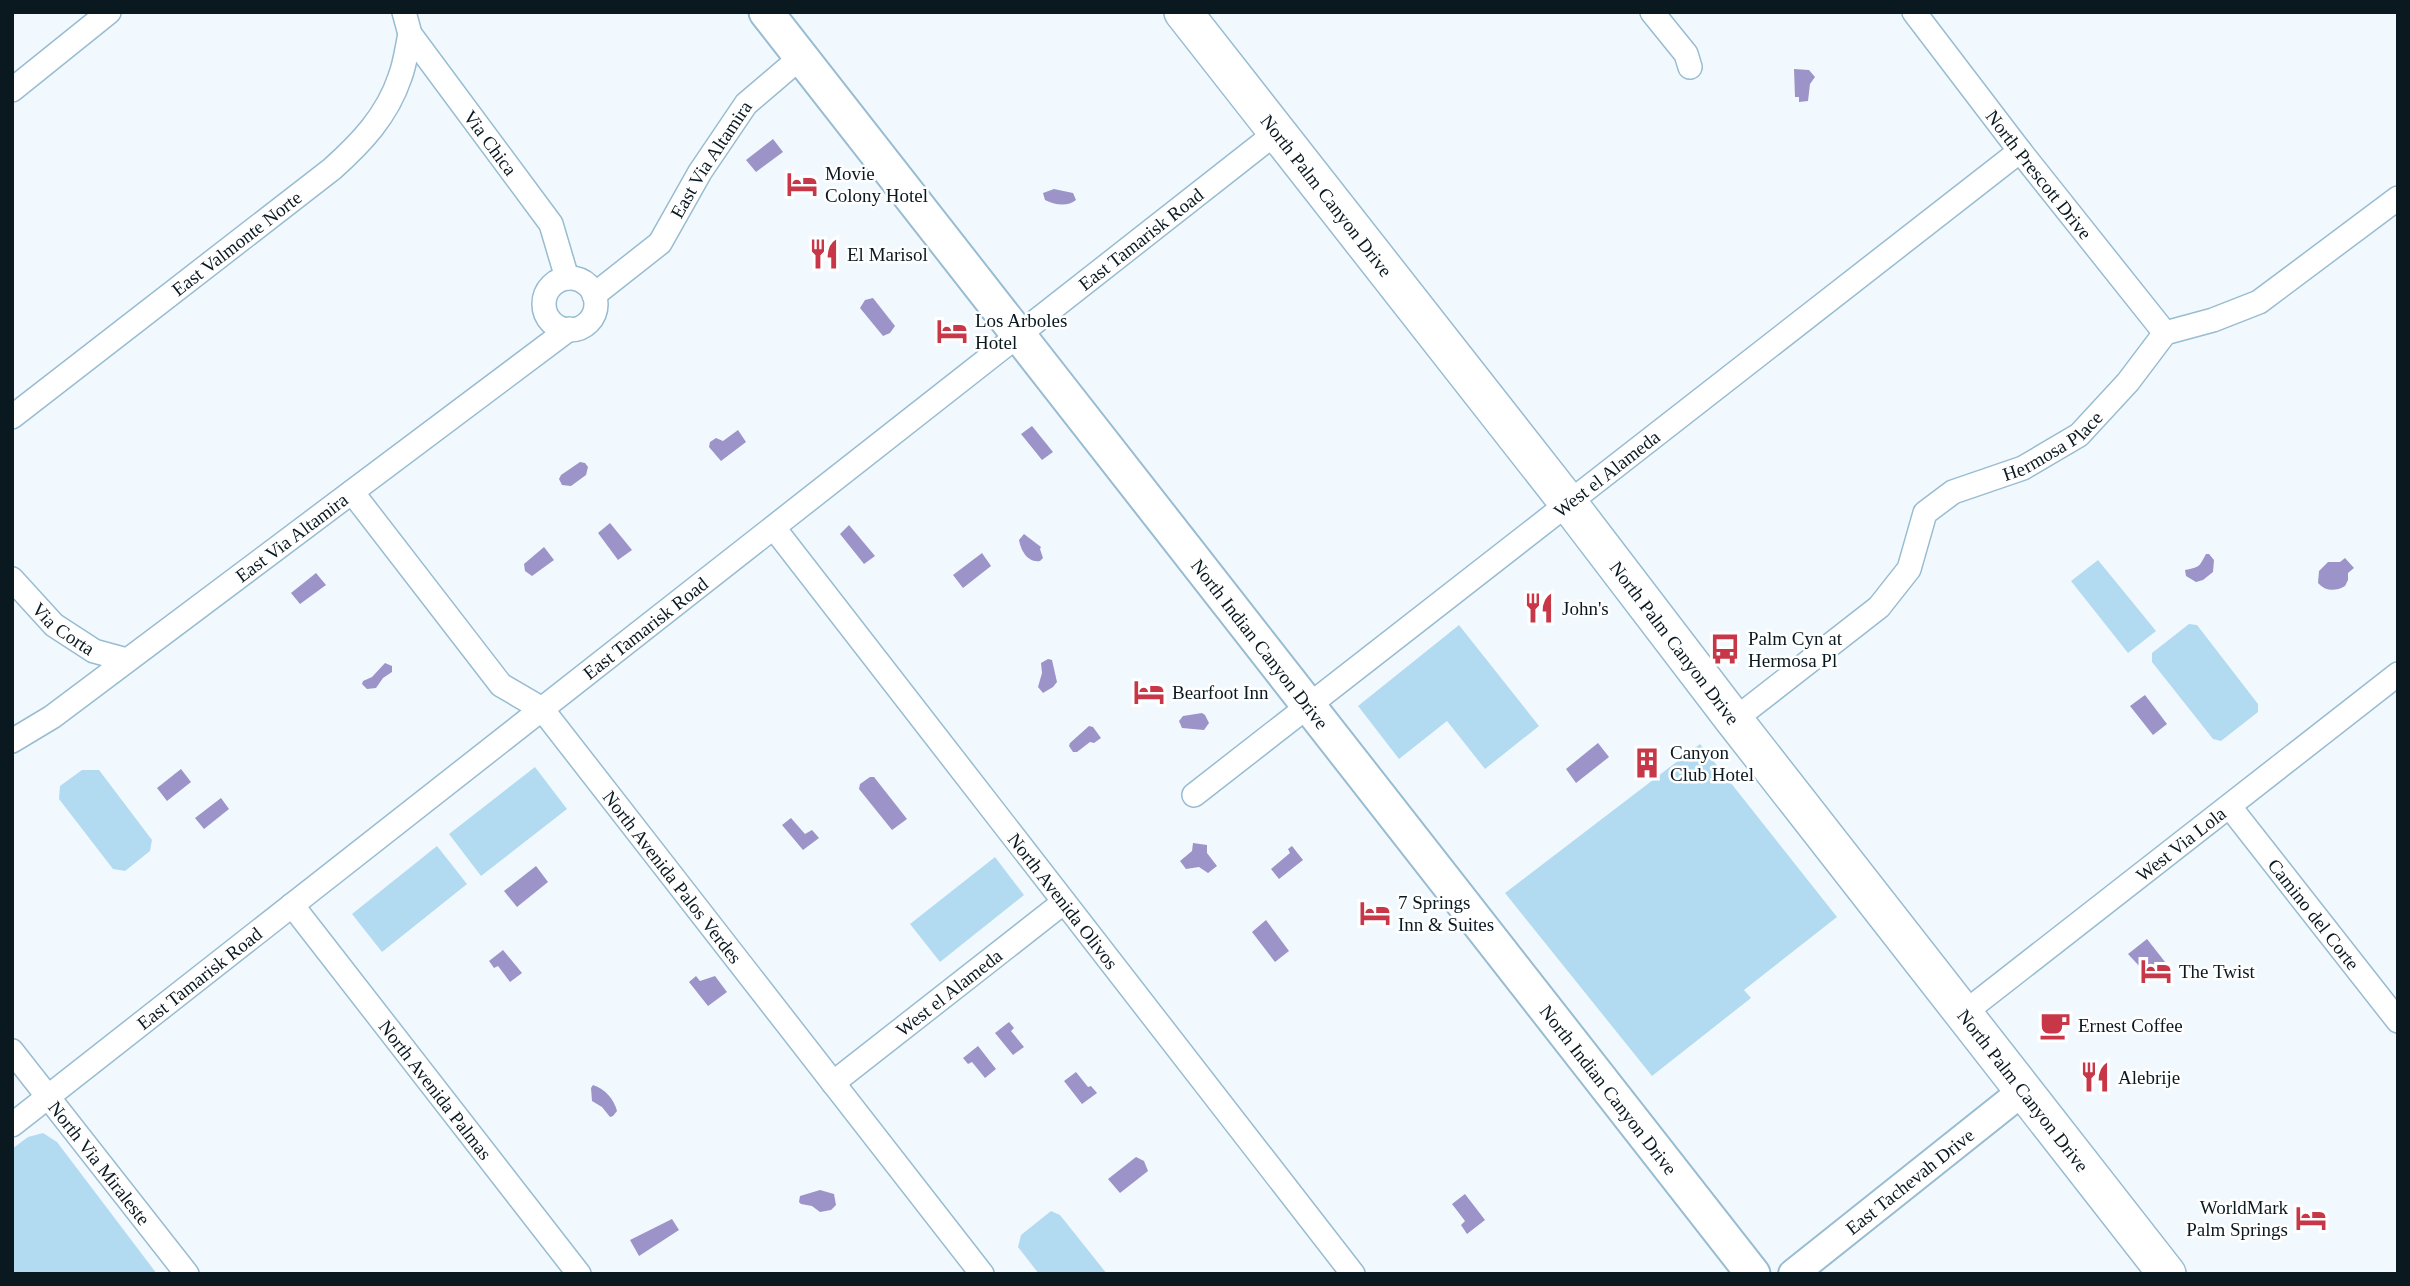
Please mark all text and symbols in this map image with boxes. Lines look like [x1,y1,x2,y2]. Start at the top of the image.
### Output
street label: East Via Altamira [666,96,756,222]
street label: Via Chica [459,106,521,180]
street label: North Prescott Drive [1982,106,2096,243]
street label: North Palm Canyon Drive [1256,110,1396,281]
place label: Movie Colony Hotel [825,163,928,206]
hotel icon: Movie Colony Hotel [785,167,819,201]
street label: East Tamarisk Road [1075,184,1208,295]
street label: East Valmonte Norte [168,187,306,300]
restaurant icon: El Marisol [807,237,841,271]
place label: El Marisol [847,244,928,265]
place label: Los Arboles Hotel [975,310,1067,353]
hotel icon: Los Arboles Hotel [935,314,969,348]
street label: Hermosa Place [2000,407,2107,485]
street label: West el Alameda [1550,426,1664,522]
street label: East Via Altamira [232,489,352,587]
street label: North Indian Canyon Drive [1187,555,1332,733]
street label: North Palm Canyon Drive [1606,557,1744,729]
street label: East Tamarisk Road [579,573,712,684]
restaurant icon: John's [1522,591,1556,625]
street label: Via Corta [28,598,99,660]
place label: John's [1562,598,1609,619]
place label: Palm Cyn at Hermosa Pl [1748,628,1843,671]
bus stop icon: Palm Cyn at Hermosa Pl [1708,632,1742,666]
hotel icon: Bearfoot Inn [1132,675,1166,709]
place label: Bearfoot Inn [1172,682,1269,703]
place label: Canyon Club Hotel [1670,742,1754,785]
building icon: Canyon Club Hotel [1630,746,1664,780]
street label: North Avenida Palos Verdes [599,787,746,968]
street label: West Via Lola [2132,802,2230,886]
street label: North Avenida Olivos [1004,829,1122,973]
street label: Camino del Corte [2264,855,2364,974]
place label: 7 Springs Inn & Suites [1398,892,1494,935]
hotel icon: 7 Springs Inn & Suites [1358,896,1392,930]
street label: East Tamarisk Road [133,923,266,1034]
street label: West el Alameda [892,945,1006,1041]
hotel icon: The Twist [2139,954,2173,988]
place label: The Twist [2179,961,2256,982]
street label: North Indian Canyon Drive [1536,1001,1681,1179]
street label: North Palm Canyon Drive [1953,1005,2093,1176]
cafe icon: Ernest Coffee [2038,1008,2072,1042]
place label: Ernest Coffee [2078,1015,2183,1036]
street label: North Avenida Palmas [375,1016,496,1164]
restaurant icon: Alebrije [2078,1060,2112,1094]
place label: Alebrije [2118,1067,2180,1088]
street label: North Via Miraleste [44,1097,154,1229]
street label: East Tachevah Drive [1842,1124,1978,1239]
place label: WorldMark Palm Springs [2186,1197,2289,1240]
hotel icon: WorldMark Palm Springs [2294,1201,2328,1235]

